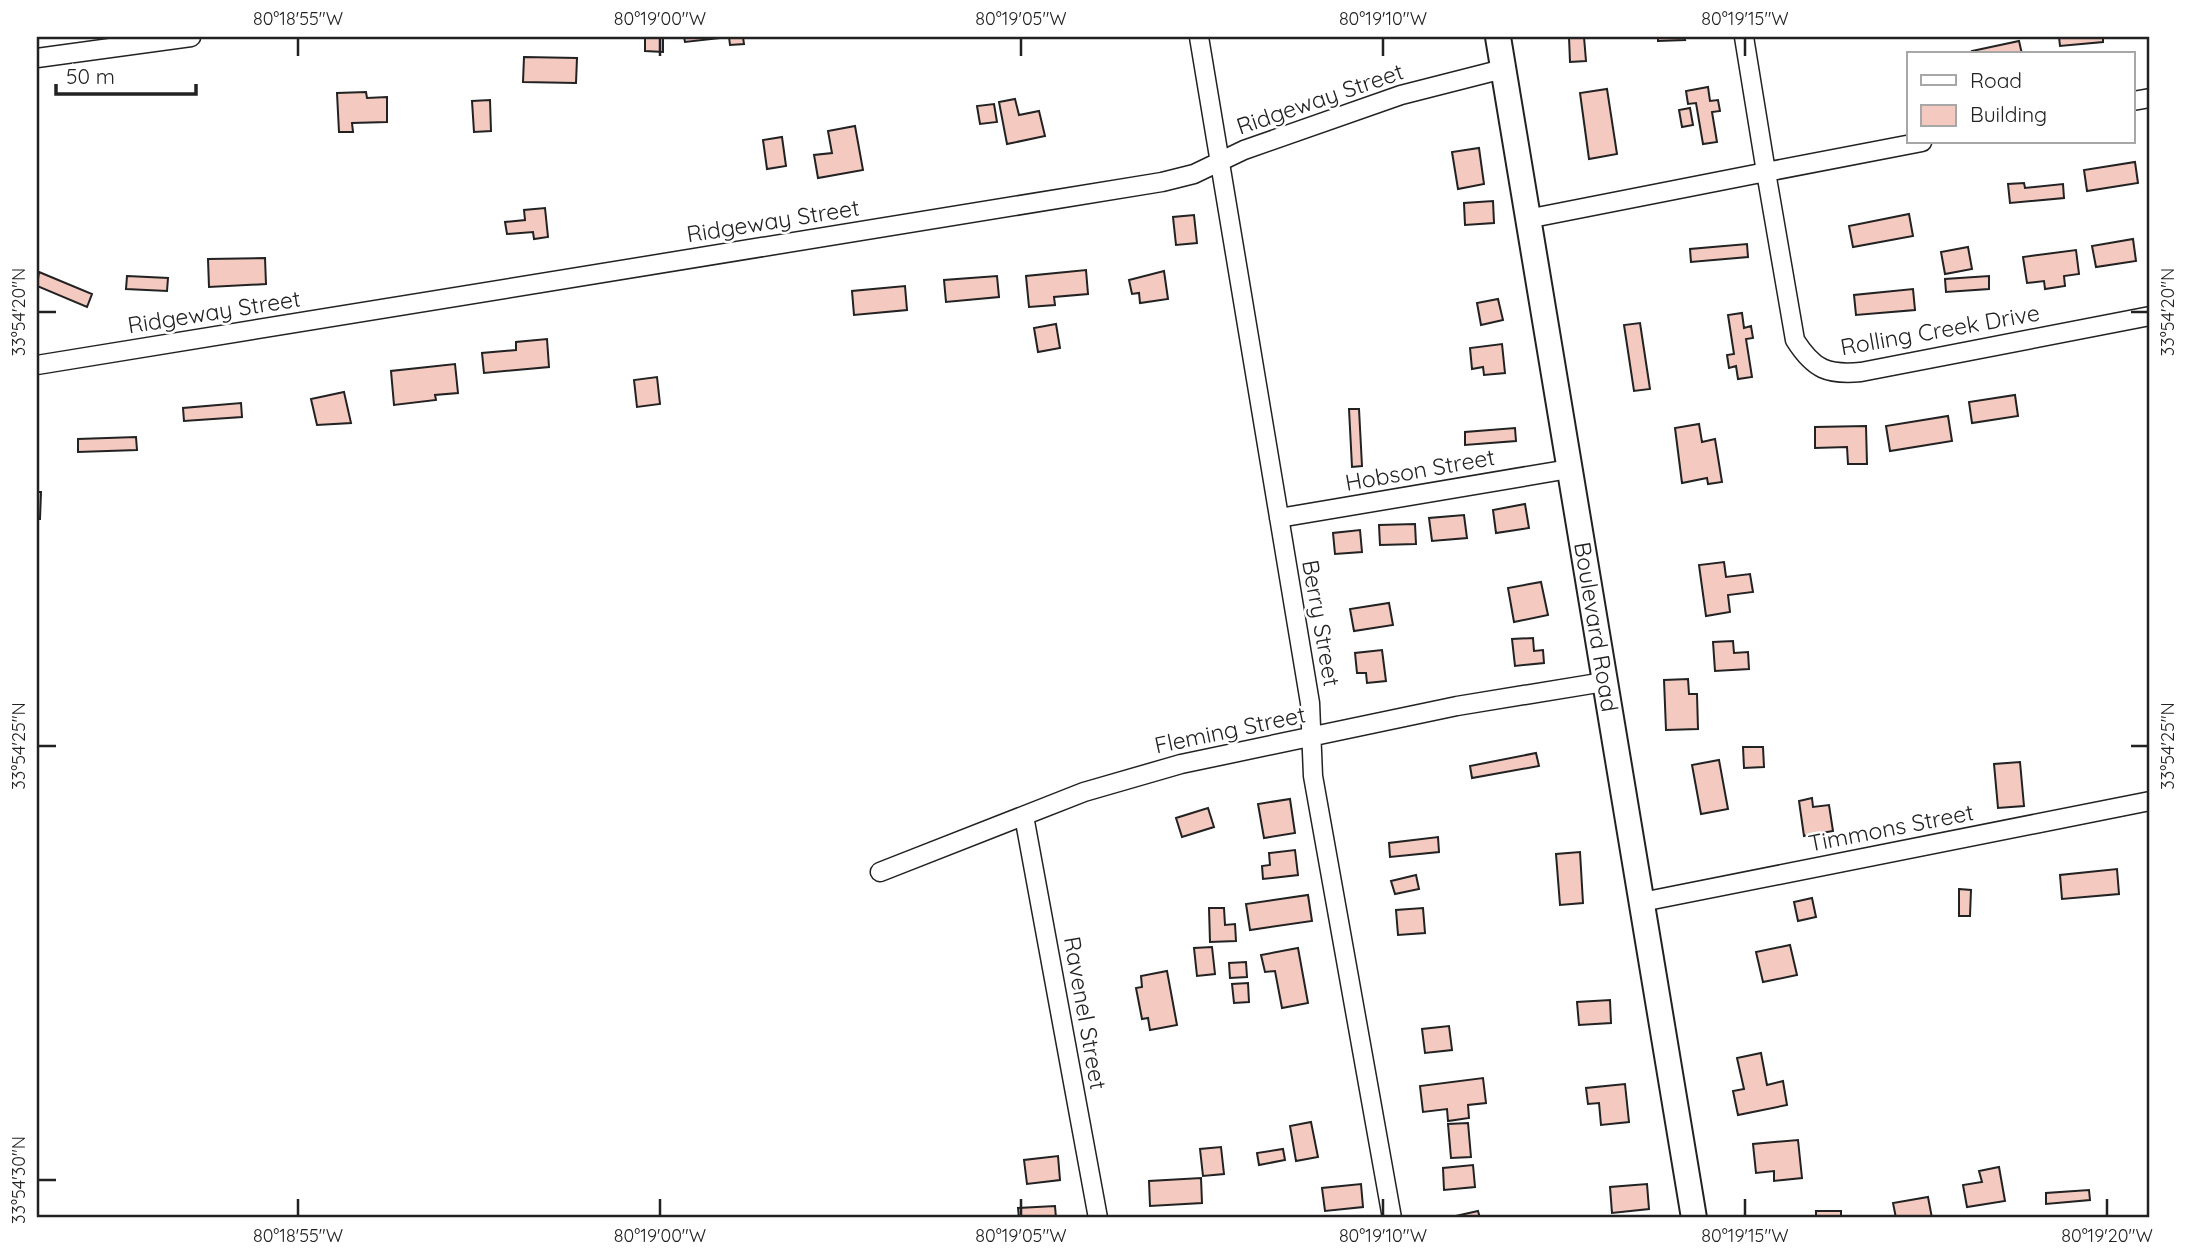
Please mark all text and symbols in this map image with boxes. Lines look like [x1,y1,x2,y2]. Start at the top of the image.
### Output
text: 80°18'55"W [253,7,343,30]
text: 80°19'00"W [614,7,706,30]
text: 80°19'05"W [975,7,1067,30]
text: 80°19'10"W [1339,7,1427,30]
text: 80°19'15"W [1701,7,1789,30]
scale bar [56,52,196,96]
legend [1907,52,2134,144]
street label: Ridgeway Street [1233,56,1407,141]
text: 50 m [66,63,115,89]
text: Road [1970,67,2022,93]
text: Building [1970,101,2047,127]
street label: Ridgeway Street [684,192,862,248]
text: 33°54'20"N [7,268,30,356]
text: 33°54'20"N [2156,268,2179,356]
street label: Ridgeway Street [125,283,303,339]
street label: Rolling Creek Drive [1838,298,2042,361]
street label: Hobson Street [1343,442,1497,497]
street label: Boulevard Road [1568,540,1625,714]
street label: Berry Street [1296,557,1347,689]
street label: Fleming Street [1152,699,1308,760]
text: 33°54'25"N [7,702,30,790]
text: 33°54'25"N [2156,702,2179,790]
street label: Timmons Street [1806,797,1976,858]
street label: Ravenel Street [1058,934,1113,1092]
text: 33°54'30"N [7,1136,30,1224]
text: 80°18'55"W [253,1224,343,1247]
text: 80°19'00"W [614,1224,706,1247]
text: 80°19'05"W [975,1224,1067,1247]
text: 80°19'10"W [1339,1224,1427,1247]
text: 80°19'15"W [1701,1224,1789,1247]
text: 80°19'20"W [2061,1224,2153,1247]

